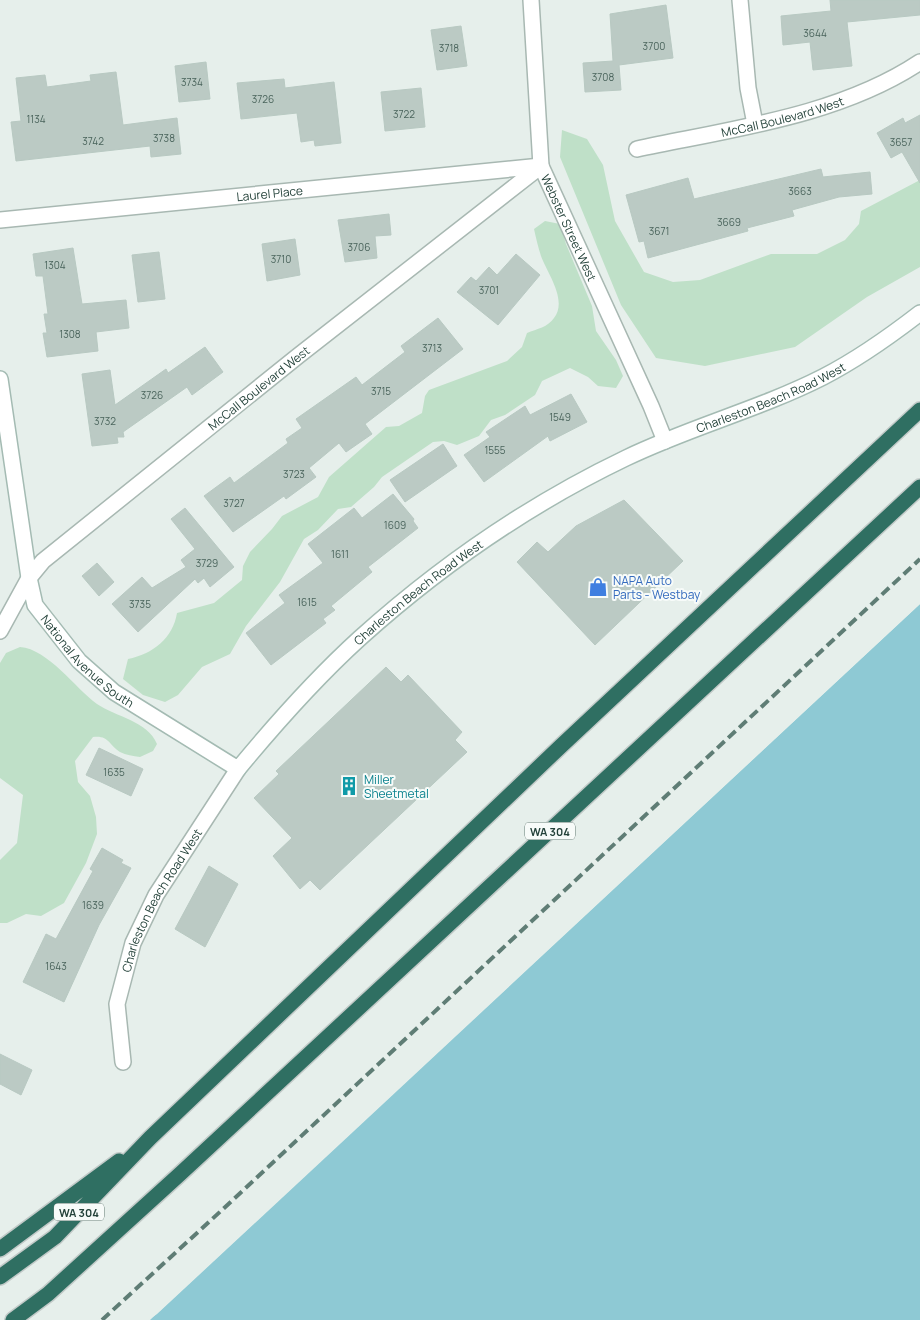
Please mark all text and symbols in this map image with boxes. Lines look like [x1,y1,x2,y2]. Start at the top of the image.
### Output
house number: 3644 [803,26,827,40]
house number: 3700 [643,39,665,53]
house number: 3718 [439,41,459,55]
house number: 3708 [592,70,614,84]
house number: 3734 [181,75,203,89]
house number: 3726 [252,92,274,106]
street label: McCall Boulevard West [720,92,846,141]
house number: 3722 [393,107,415,121]
house number: 1134 [26,112,46,126]
house number: 3738 [153,131,175,145]
house number: 3742 [82,134,104,148]
house number: 3657 [890,135,912,149]
street label: Webster Street West [537,171,601,284]
street label: Laurel Place [236,181,304,205]
house number: 3663 [788,184,812,198]
house number: 3669 [717,215,741,229]
house number: 3671 [649,224,669,238]
house number: 3706 [348,240,370,254]
house number: 3710 [271,252,291,266]
house number: 1304 [44,258,66,272]
house number: 3701 [479,283,499,297]
house number: 1308 [59,327,81,341]
house number: 3713 [422,341,442,355]
street label: McCall Boulevard West [204,342,313,434]
street label: Charleston Beach Road West [694,358,849,436]
house number: 3715 [371,384,391,398]
house number: 3726 [141,388,163,402]
house number: 1549 [549,410,571,424]
house number: 3732 [94,414,116,428]
house number: 1555 [484,443,506,457]
house number: 3723 [283,467,305,481]
house number: 3727 [223,496,245,510]
house number: 1609 [384,518,406,532]
street label: Charleston Beach Road West [350,535,486,648]
house number: 1611 [331,547,349,561]
house number: 3729 [196,556,218,570]
place label: NAPA Auto Parts - Westbay [613,572,701,603]
shop icon: NAPA Auto Parts - Westbay [587,576,609,598]
house number: 1615 [297,595,317,609]
house number: 3735 [129,597,151,611]
street label: National Avenue South [37,611,137,711]
house number: 1635 [103,765,125,779]
place label: Miller Sheetmetal [364,771,429,802]
building icon: Miller Sheetmetal [338,775,360,797]
road number: WA 304 [525,822,575,839]
street label: Charleston Beach Road West [117,825,206,974]
house number: 1639 [82,898,104,912]
house number: 1643 [45,959,67,973]
road number: WA 304 [54,1204,104,1220]

